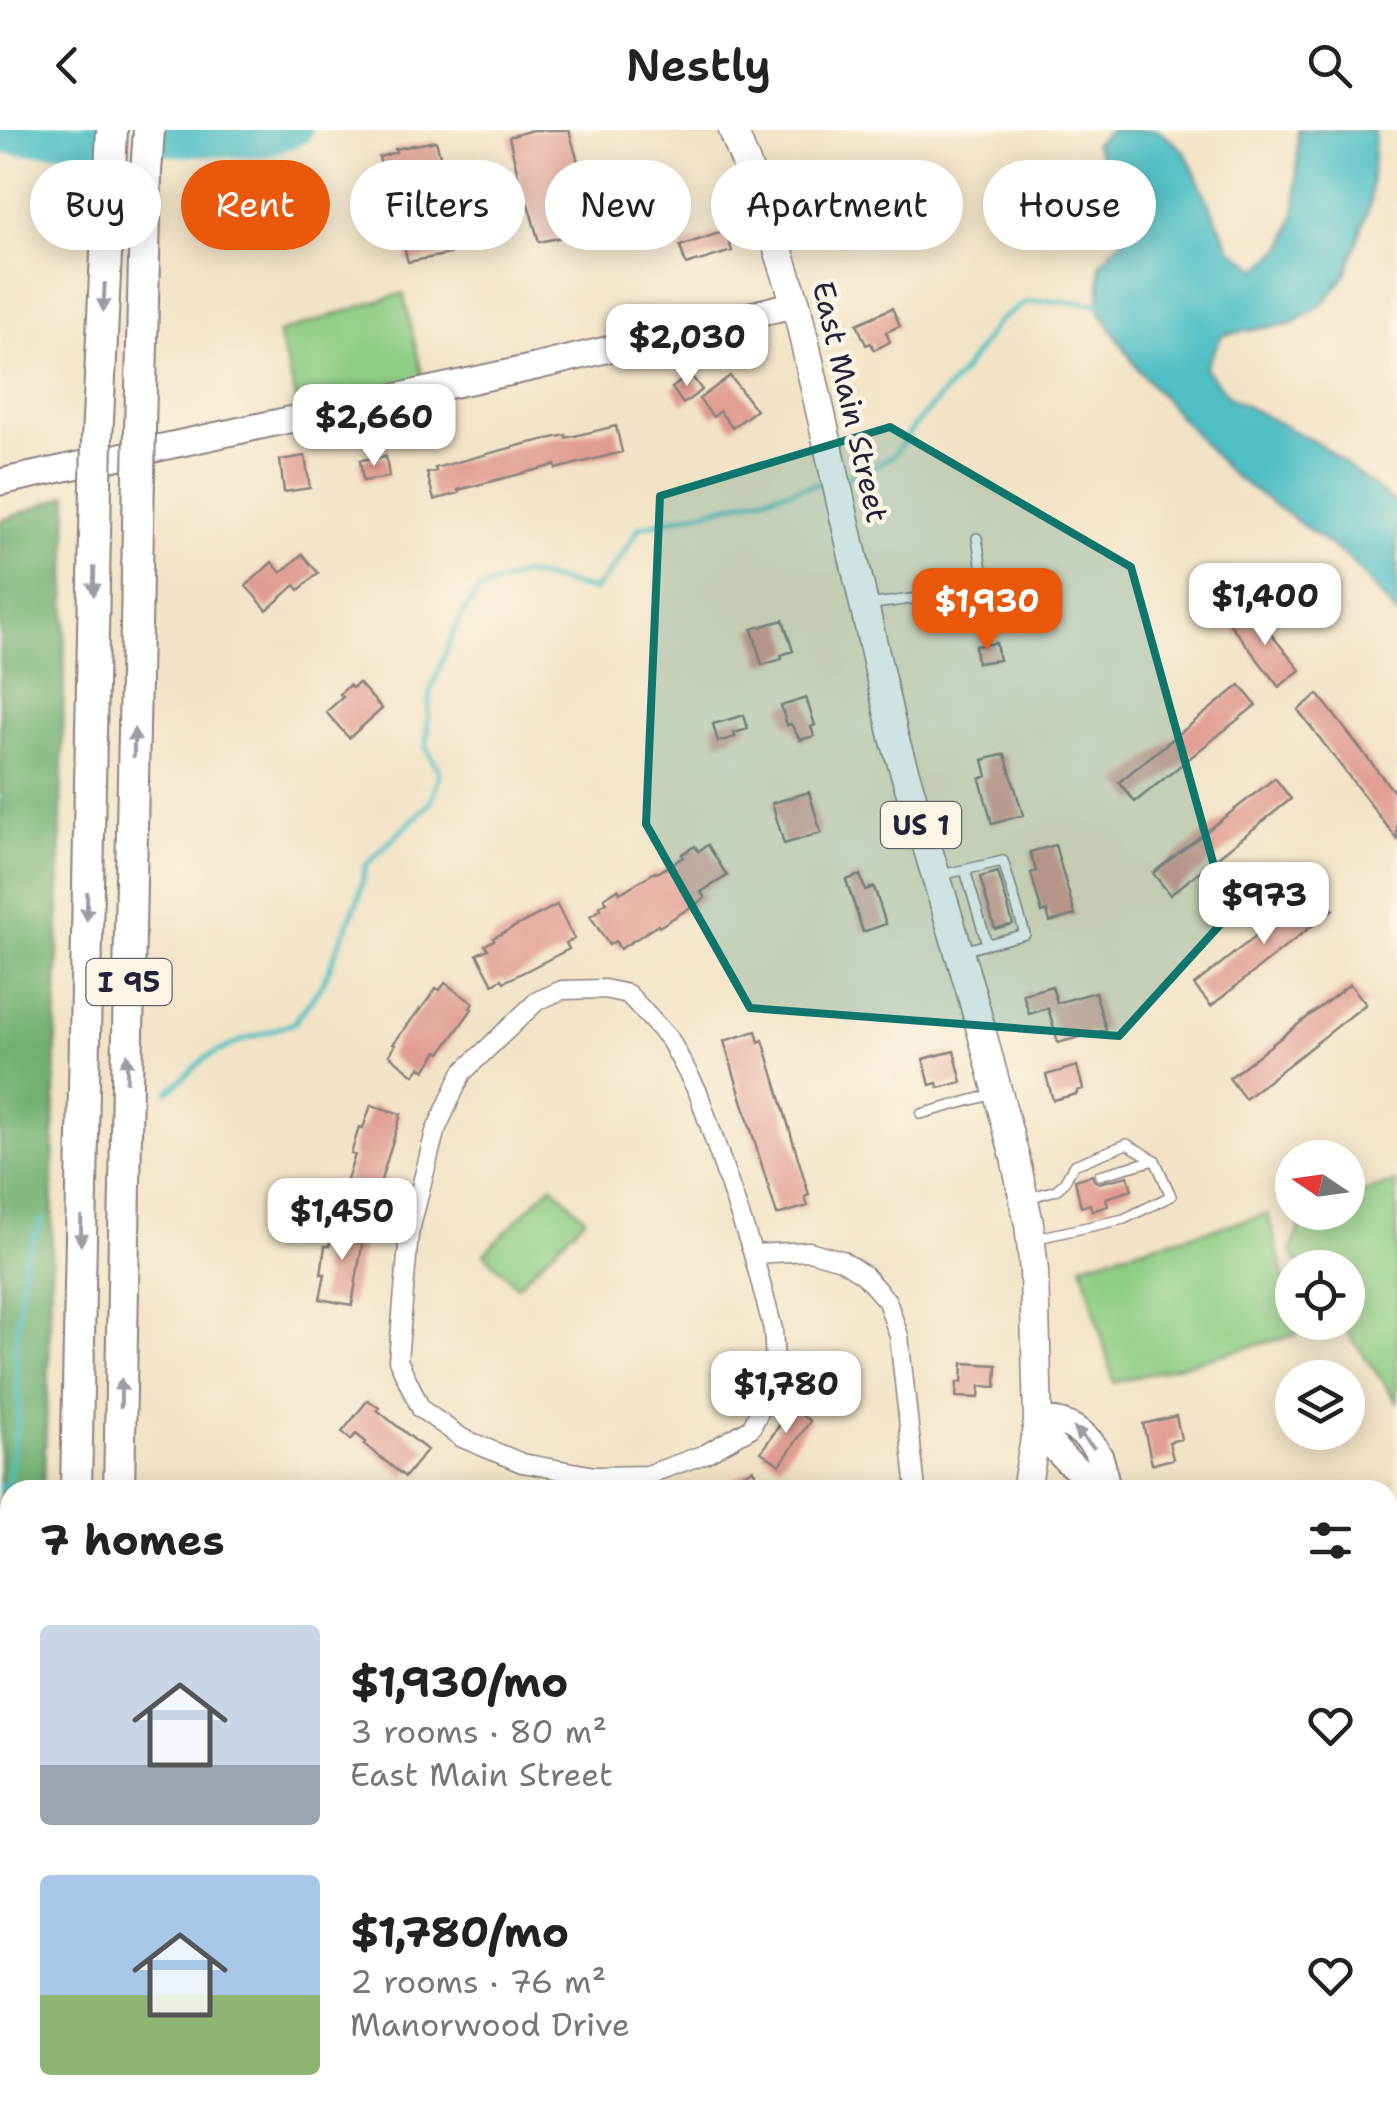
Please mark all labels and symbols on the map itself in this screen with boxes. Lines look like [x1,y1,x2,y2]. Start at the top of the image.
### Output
street label: East Main Street [803,277,898,527]
one-way arrow [96,282,112,314]
pin: $2,030 [606,304,768,389]
pin: $2,660 [293,384,455,469]
pin: $1,400 [1184,563,1346,648]
one-way arrow [86,565,102,597]
pin: $1,930 [906,568,1068,653]
one-way arrow [126,726,142,758]
road number: US 1 [881,802,961,848]
pin: $973 [1205,862,1323,947]
one-way arrow [79,890,95,922]
road number: I 95 [86,959,172,1005]
one-way arrow [120,1051,136,1083]
north arrow [1275,1140,1365,1230]
pin: $1,450 [261,1178,423,1263]
one-way arrow [72,1215,88,1247]
pin: $1,780 [705,1351,867,1436]
one-way arrow [113,1376,129,1408]
one-way arrow [1072,1427,1096,1450]

